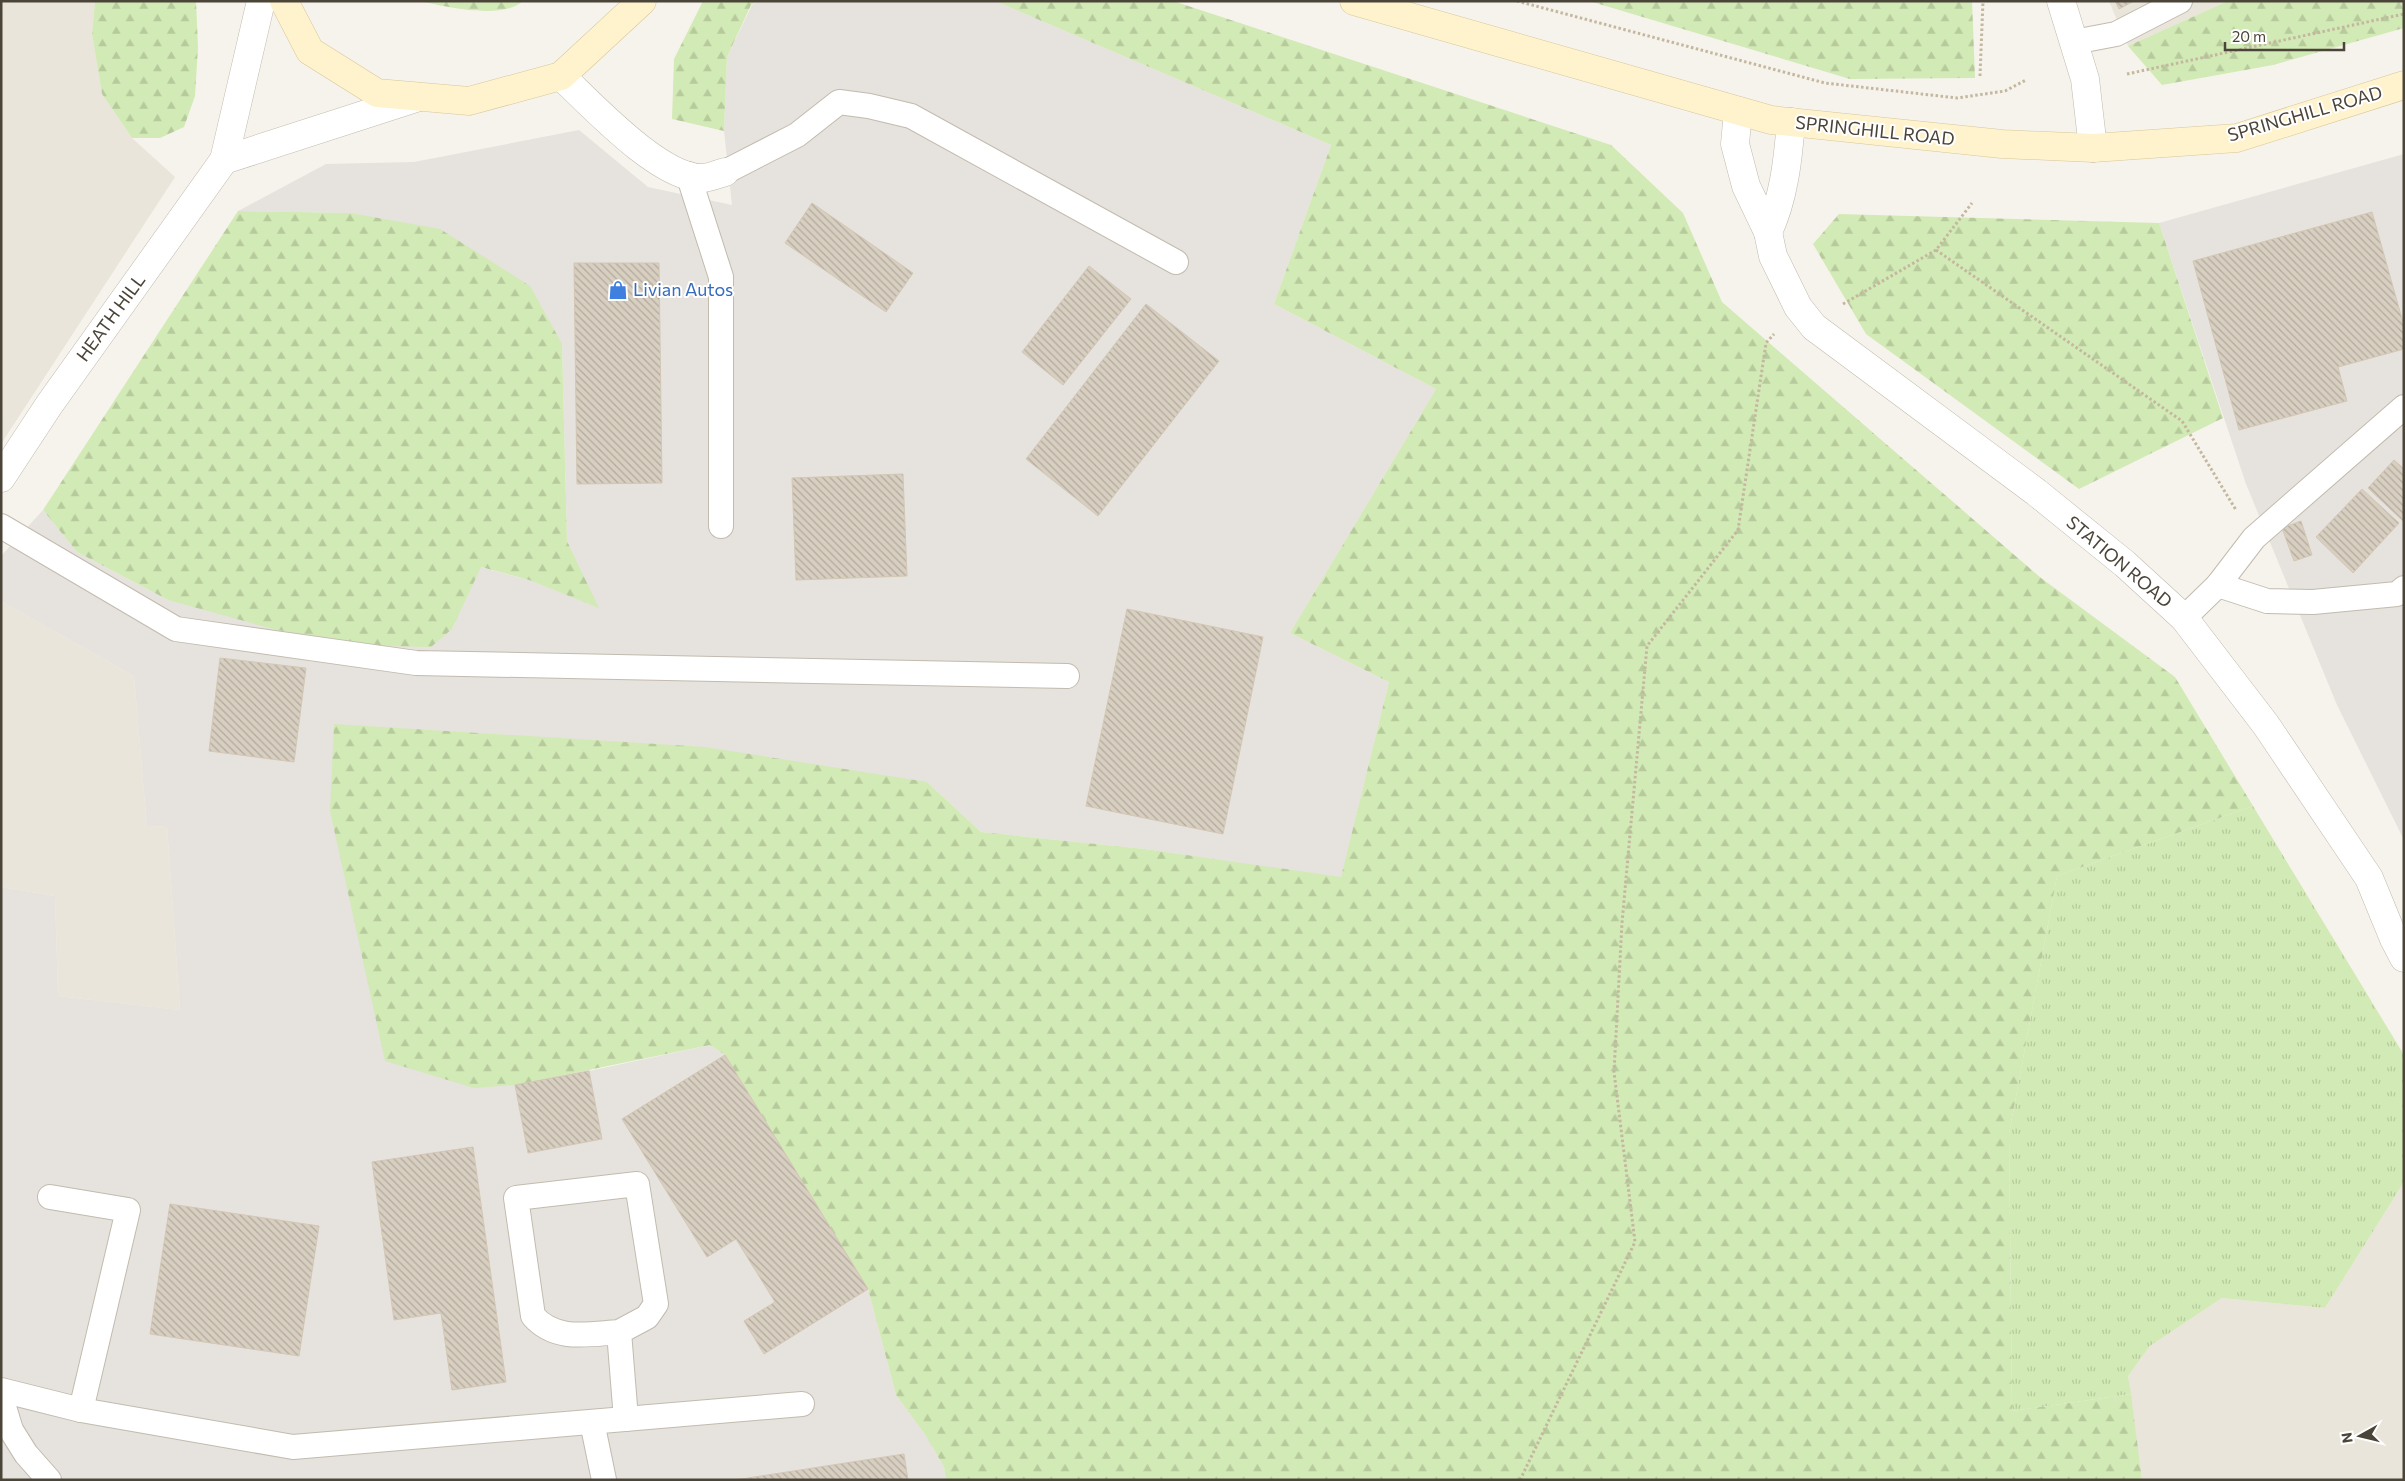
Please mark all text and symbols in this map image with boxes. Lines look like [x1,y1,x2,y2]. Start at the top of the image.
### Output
scale bar [2225,20,2344,52]
text: 20 m [2232,27,2266,45]
street label: SPRINGHILL ROAD [2225,80,2385,146]
street label: SPRINGHILL ROAD [1794,111,1956,149]
street label: HEATH HILL [71,269,149,365]
place label: Livian Autos [633,278,733,300]
shop icon: Livian Autos [607,279,629,301]
street label: STATION ROAD [2062,511,2177,612]
north arrow [2335,1411,2385,1461]
text: N [2337,1431,2356,1444]

